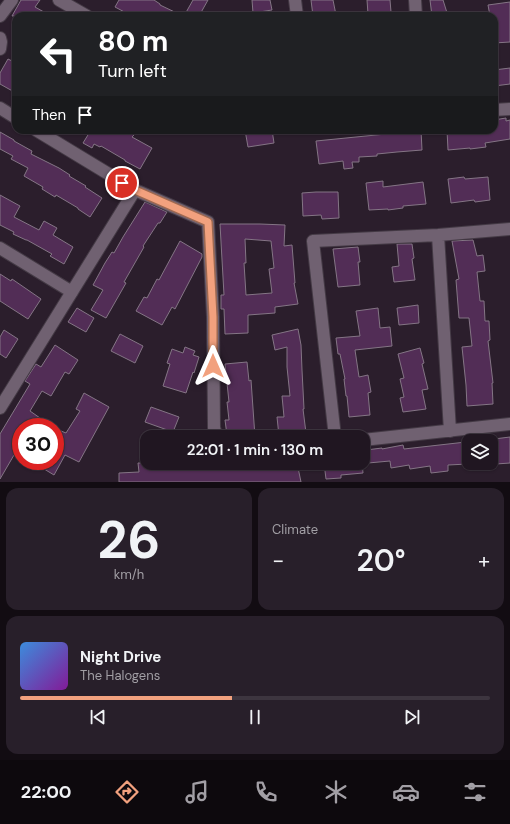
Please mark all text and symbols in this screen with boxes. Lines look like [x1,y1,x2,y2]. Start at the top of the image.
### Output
text: 80 m [98,23,168,60]
icon: left [32,28,84,80]
text: Turn left [98,59,167,83]
icon: arrive [74,104,96,126]
text: Then [32,105,66,125]
pin [105,166,139,200]
icon: arrive [111,172,133,194]
position arrow [192,345,234,387]
speed limit sign: 30 [12,418,64,470]
map controls [462,434,498,470]
button: layers [462,434,498,470]
text: 22:01 · 1 min · 130 m [187,440,323,460]
text: 26 [98,506,160,574]
text: Climate [272,521,318,538]
text: 20° [357,541,405,580]
text: − [272,546,284,575]
text: + [478,546,490,575]
text: km/h [114,566,144,583]
text: Night Drive [80,647,161,667]
text: The Halogens [80,667,160,684]
icon: previous [87,706,109,728]
icon: pause [244,706,266,728]
icon: next [401,706,423,728]
icon: directions [113,778,141,806]
icon: music [183,778,211,806]
icon: phone [252,778,280,806]
icon: climate [322,778,350,806]
icon: car [392,778,420,806]
icon: filters [461,778,489,806]
text: 22:00 [21,780,72,804]

